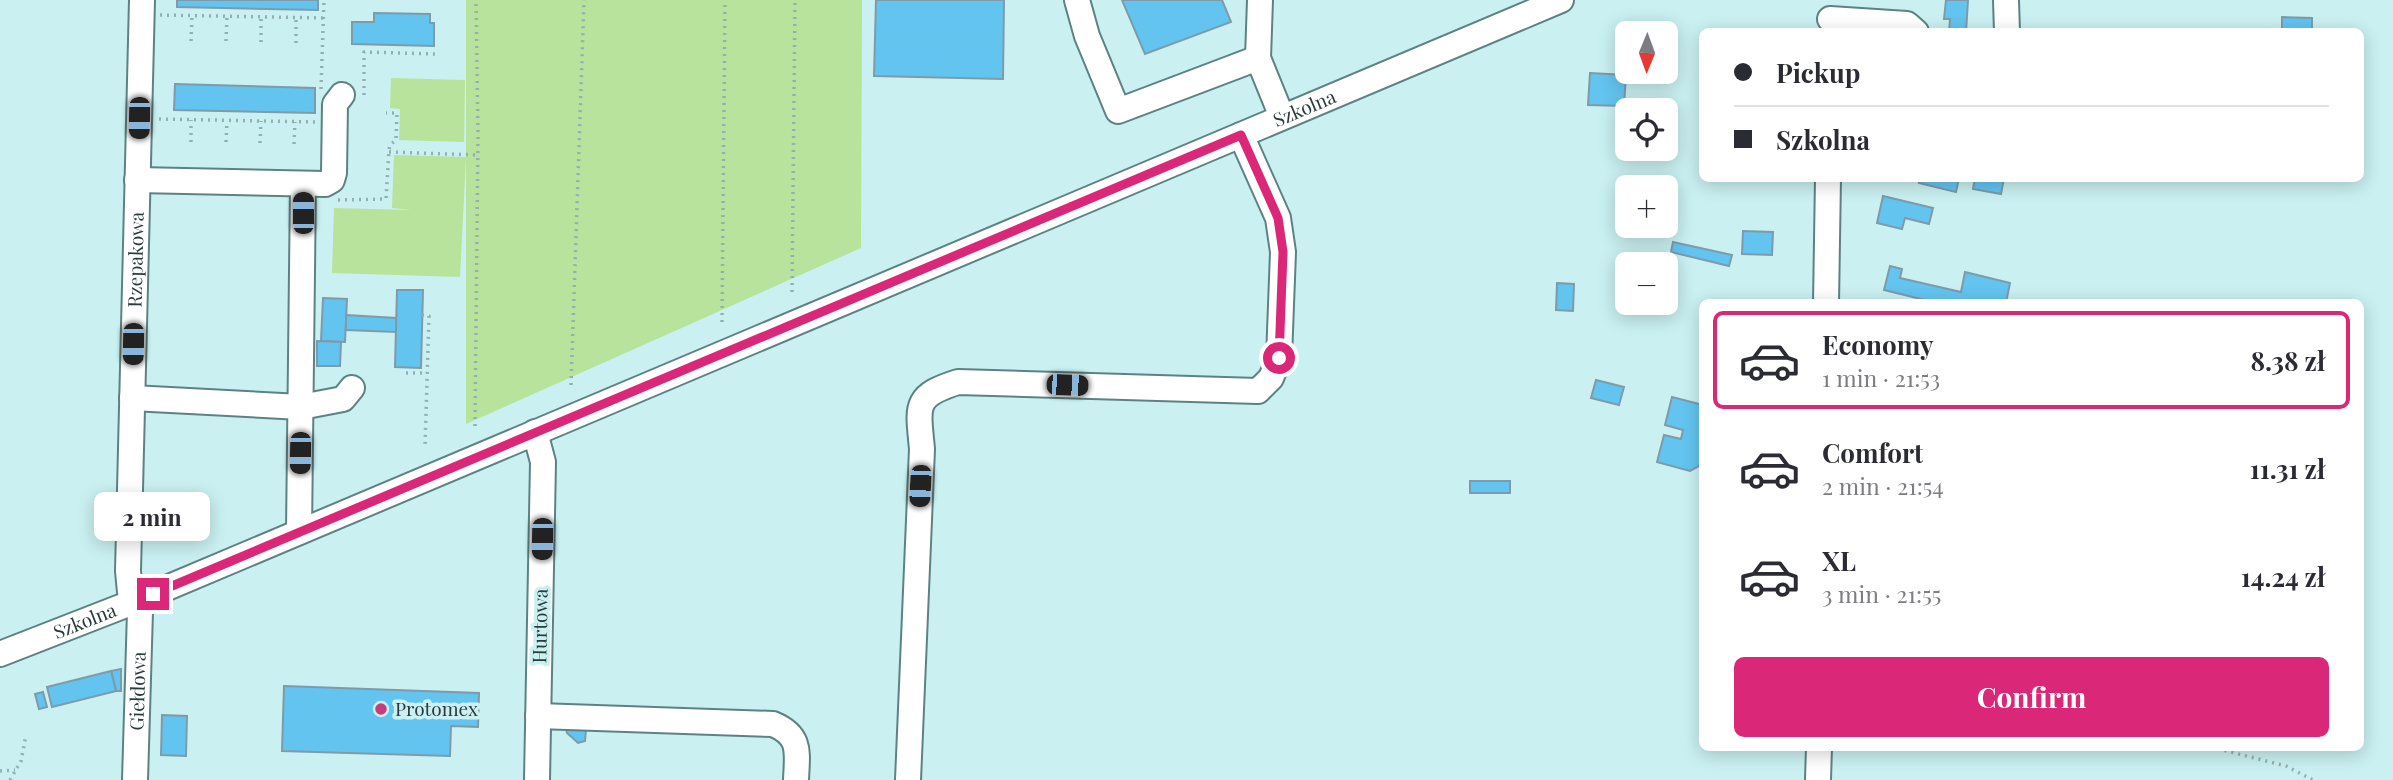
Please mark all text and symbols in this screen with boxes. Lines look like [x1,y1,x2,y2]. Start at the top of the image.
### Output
north arrow [1615,21,1678,84]
map controls [1615,21,1678,315]
text: Pickup [1776,55,1860,90]
street label: Szkolna [1269,82,1340,132]
car [129,97,150,139]
button: locate [1615,98,1678,161]
text: Szkolna [1776,122,1870,157]
button: + [1615,175,1678,238]
car [293,192,314,234]
street label: Rzepakowa [120,211,149,308]
button: − [1615,252,1678,315]
car [123,323,144,365]
text: Economy [1822,327,1933,362]
icon: car [1738,329,1801,392]
route start [1263,342,1295,374]
text: 8.38 zł [2250,343,2325,378]
text: 1 min · 21:53 [1822,362,1940,393]
car [1046,374,1089,396]
car [290,432,311,474]
text: Comfort [1822,435,1923,470]
icon: car [1738,437,1801,500]
text: 11.31 zł [2250,451,2325,486]
car [909,464,932,508]
text: 2 min · 21:54 [1822,470,1944,501]
callout: 2 min [95,492,211,542]
text: 2 min [122,501,182,532]
car [532,518,553,560]
text: XL [1822,543,1856,578]
icon: car [1738,545,1801,608]
text: 14.24 zł [2241,559,2325,594]
route end [137,578,169,610]
text: 3 min · 21:55 [1822,578,1941,609]
street label: Hurtowa [525,588,553,664]
street label: Szkolna [49,596,120,644]
street label: Giełdowa [122,651,151,731]
button: Confirm [1734,657,2329,737]
place label: Protomex [395,695,478,721]
marker: Protomex [373,701,389,717]

